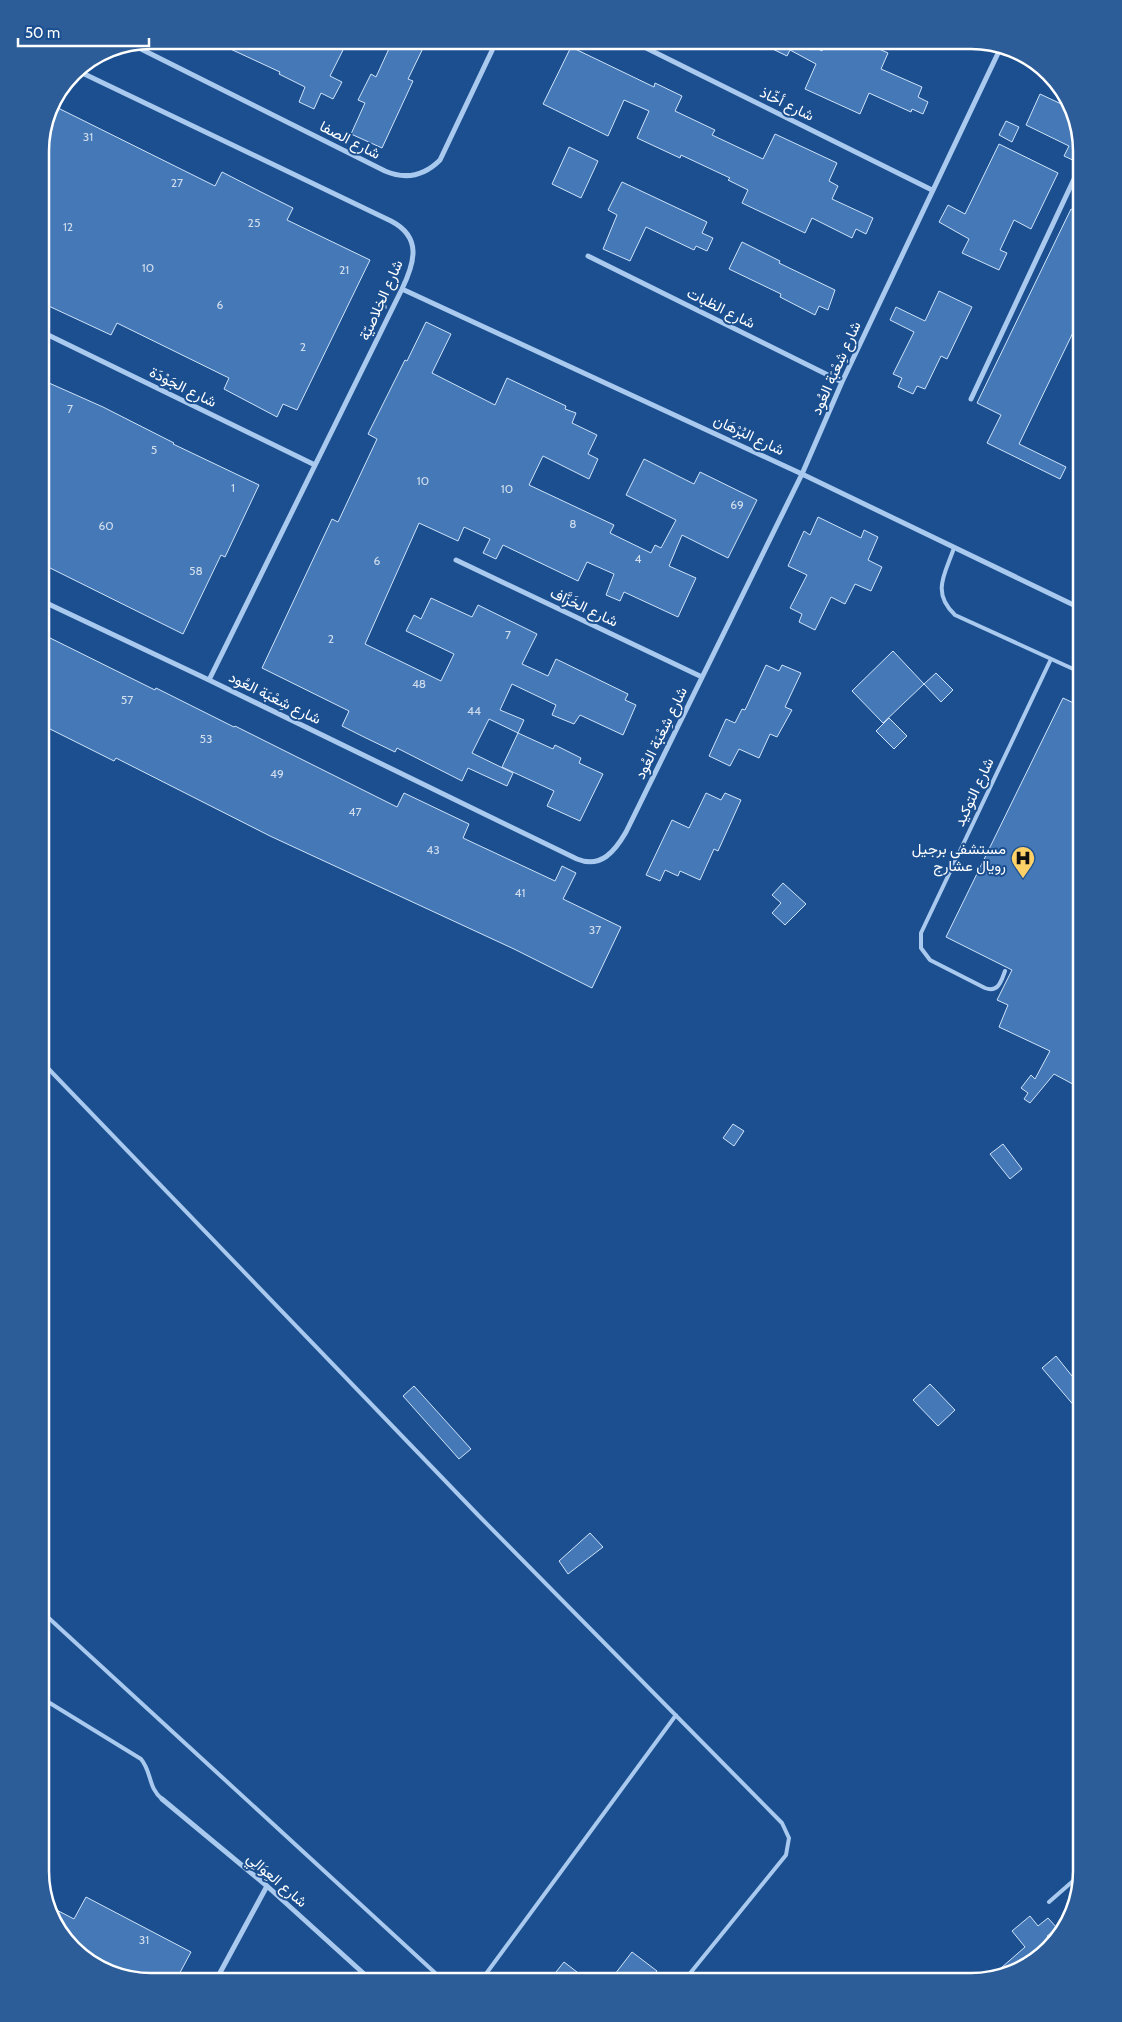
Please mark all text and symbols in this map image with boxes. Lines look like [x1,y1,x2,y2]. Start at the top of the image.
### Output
scale bar [18,15,149,47]
text: 50 m [25,24,60,42]
street label: شارع أخّاذ [756,83,817,127]
street label: شارع الصفا [316,117,383,165]
house number: 31 [83,129,93,144]
house number: 27 [171,175,183,190]
house number: 25 [248,215,260,230]
house number: 12 [63,219,73,234]
street label: شارع الخِلاصيّة [355,257,409,344]
house number: 10 [142,260,154,275]
house number: 21 [339,262,349,277]
street label: شارع الظبات [683,284,758,334]
house number: 6 [217,297,224,312]
street label: شارع شِعْبَة العُود [807,318,867,418]
house number: 2 [300,339,306,354]
street label: شارع الجَوْدَة [146,363,220,413]
house number: 7 [67,401,73,416]
street label: شارع البُرْهَان [710,411,787,461]
house number: 5 [151,442,157,457]
house number: 10 [417,473,429,488]
house number: 1 [231,480,235,495]
house number: 10 [501,481,513,496]
house number: 69 [730,497,744,512]
house number: 8 [569,516,577,531]
house number: 60 [98,518,114,533]
house number: 4 [635,551,642,566]
house number: 6 [374,553,381,568]
house number: 58 [189,563,203,578]
street label: شارع الخَزَّاف [546,583,621,632]
house number: 7 [505,627,511,642]
house number: 2 [328,631,334,646]
street label: شارع شِعْبَة العُود [225,668,324,730]
house number: 48 [412,676,426,691]
street label: شارع شِعْبَة العُود [631,684,693,783]
house number: 57 [121,692,133,707]
house number: 44 [467,703,481,718]
house number: 53 [200,731,212,746]
street label: شارع التوكيد [950,755,1000,830]
house number: 49 [270,766,284,781]
house number: 47 [349,804,361,819]
place label: مستشفى برجيل رويال عشارج [912,840,1006,877]
house number: 43 [426,842,440,857]
hospital icon: مستشفى برجيل رويال عشارج [1010,845,1036,879]
house number: 41 [515,885,525,900]
house number: 37 [589,922,601,937]
street label: شارع العِوَالِي [240,1849,311,1914]
house number: 31 [139,1932,149,1947]

